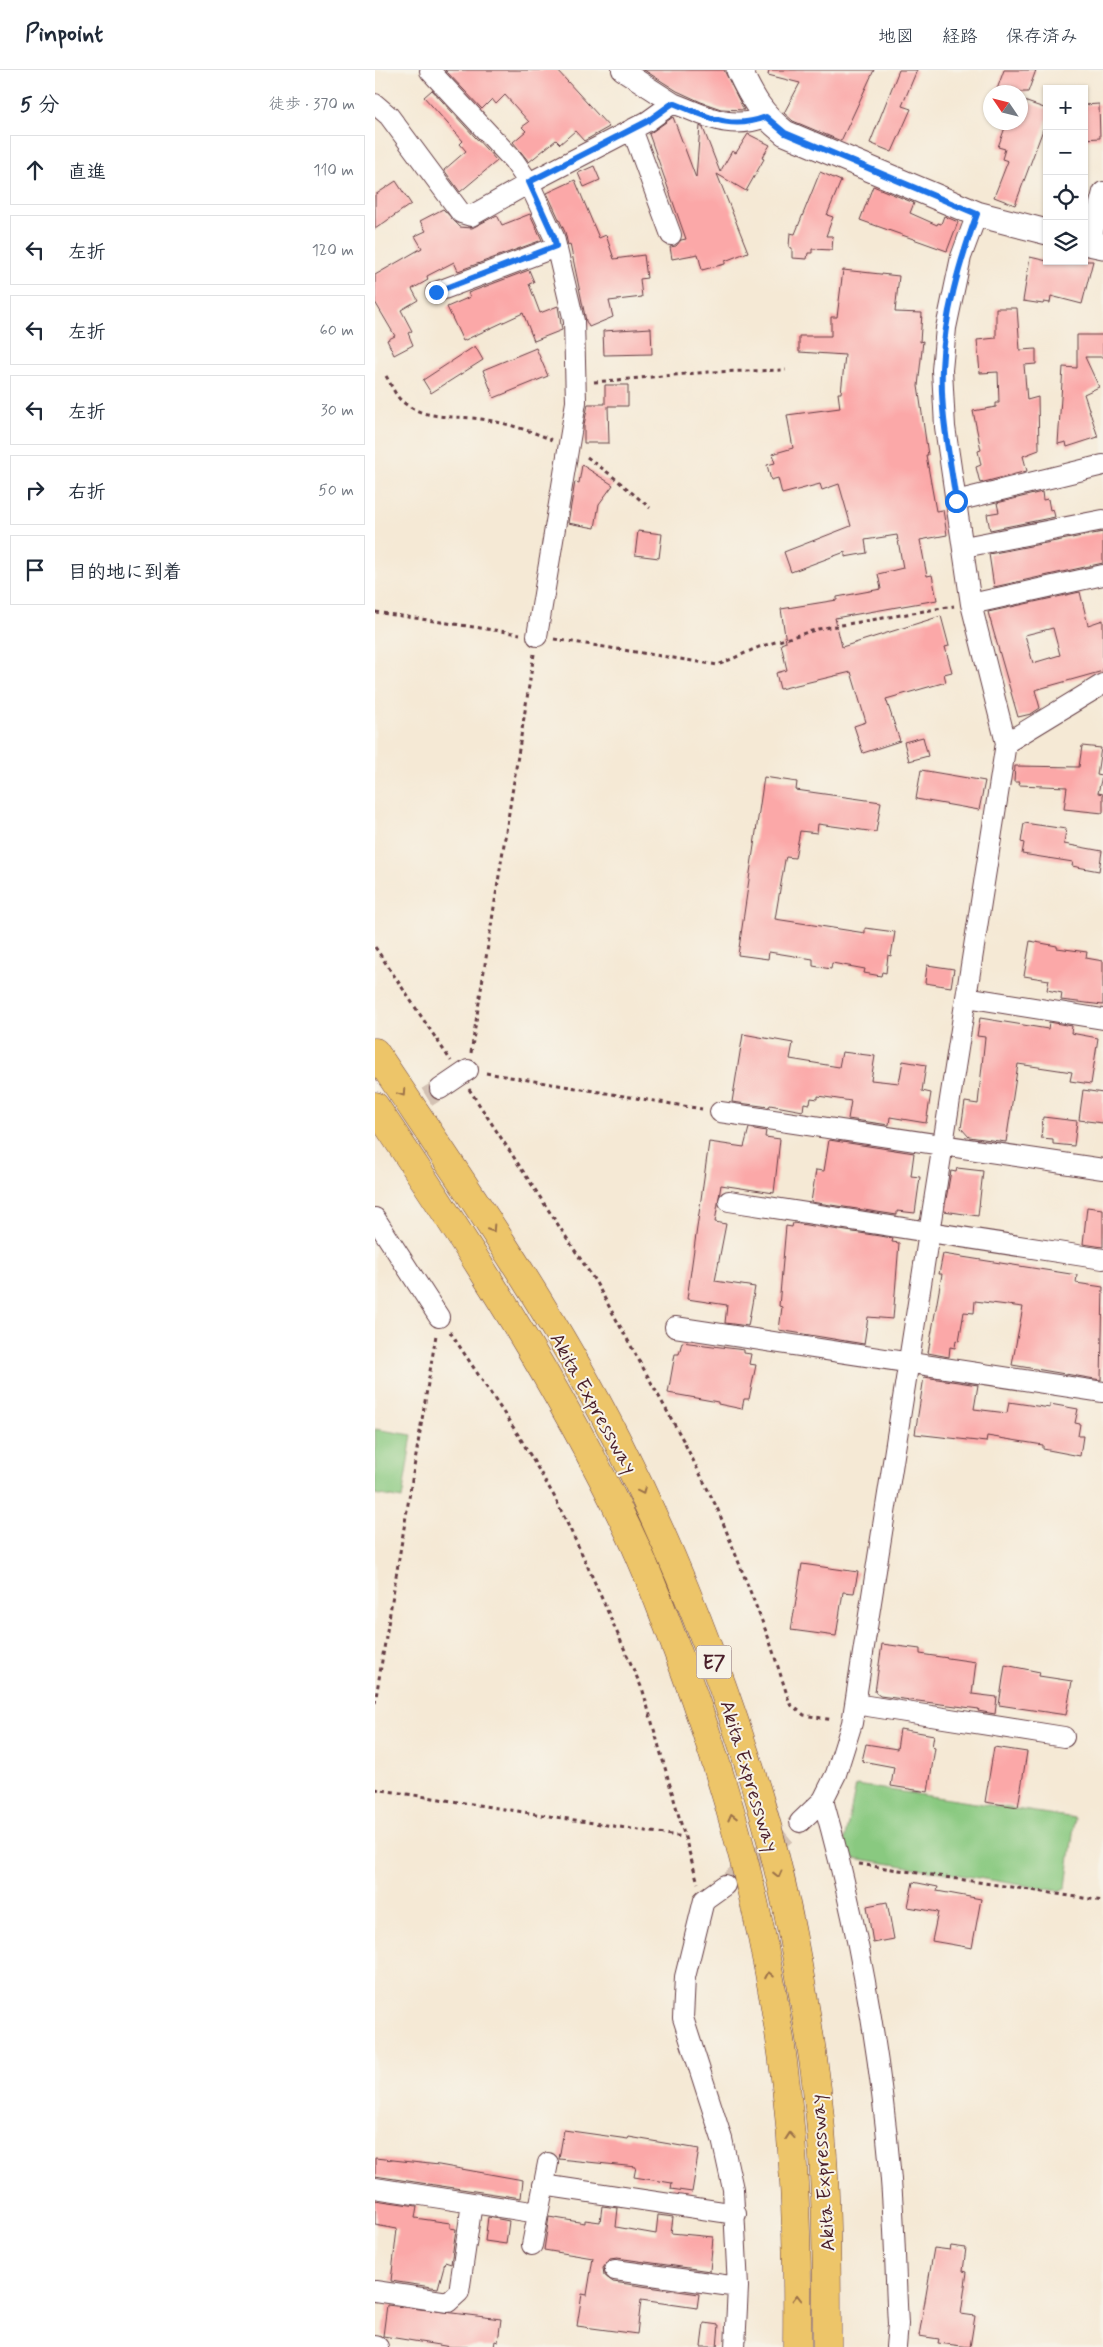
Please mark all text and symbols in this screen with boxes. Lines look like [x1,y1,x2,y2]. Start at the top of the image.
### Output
text: Pinpoint [25,19,103,50]
text: 地図 [878,25,914,49]
text: 経路 [942,25,978,49]
text: 保存済み [1006,25,1078,49]
north arrow [983,85,1028,130]
map controls [1043,85,1088,265]
button: + [1043,85,1088,130]
text: 5 分 [20,91,59,119]
text: 徒歩 · 370 m [269,94,355,115]
button: − [1043,130,1088,175]
icon: ahead [21,156,49,184]
text: 直進 [68,160,106,185]
text: 110 m [313,160,354,181]
button: locate [1043,175,1088,220]
button: layers [1043,220,1088,265]
icon: left [21,236,49,264]
text: 左折 [68,240,106,265]
text: 120 m [312,240,354,261]
route end [425,281,448,304]
icon: left [21,316,49,344]
text: 左折 [68,320,106,345]
text: 60 m [320,320,354,341]
icon: left [21,396,49,424]
text: 左折 [68,400,106,425]
text: 30 m [321,400,354,421]
icon: right [21,476,49,504]
text: 右折 [68,480,106,505]
text: 50 m [318,480,354,501]
route start [945,490,968,513]
icon: arrive [21,556,49,584]
text: 目的地に到着 [68,560,182,585]
one-way arrow [396,1087,405,1097]
one-way arrow [485,1223,495,1232]
street label: Akita Expressway [543,1328,643,1479]
one-way arrow [635,1486,646,1495]
road number: E7 [697,1645,731,1678]
street label: Akita Expressway [713,1697,785,1856]
one-way arrow [727,1812,738,1821]
one-way arrow [772,1869,783,1878]
one-way arrow [764,1971,774,1979]
street label: Akita Expressway [805,2093,842,2252]
one-way arrow [785,2132,796,2140]
one-way arrow [792,2294,803,2302]

